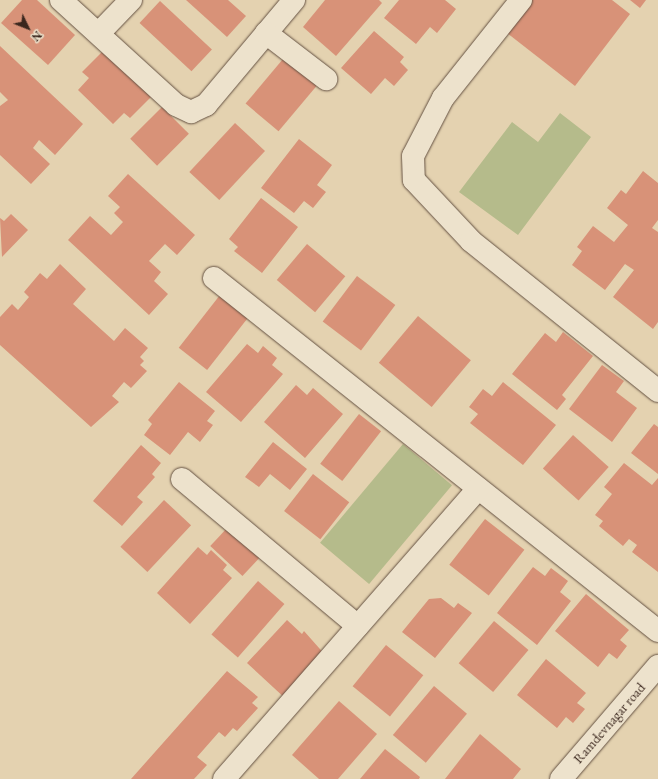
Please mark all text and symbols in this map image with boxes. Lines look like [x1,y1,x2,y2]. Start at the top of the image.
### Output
north arrow [8,8,48,48]
text: N [29,28,45,44]
street label: Ramdevnagar road [569,679,649,767]

